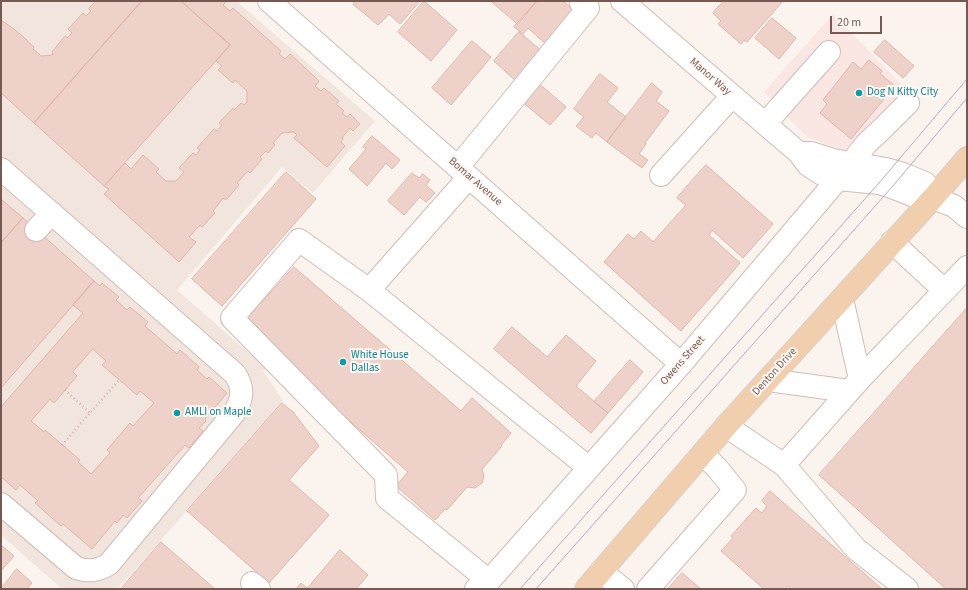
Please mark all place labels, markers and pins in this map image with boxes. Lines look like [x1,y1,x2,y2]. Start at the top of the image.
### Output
place label: Dog N Kitty City [867,86,938,100]
marker: Dog N Kitty City [854,88,864,98]
place label: White House Dallas [351,349,409,375]
marker: White House Dallas [338,357,348,367]
place label: AMLI on Maple [185,406,251,420]
marker: AMLI on Maple [172,408,182,418]

